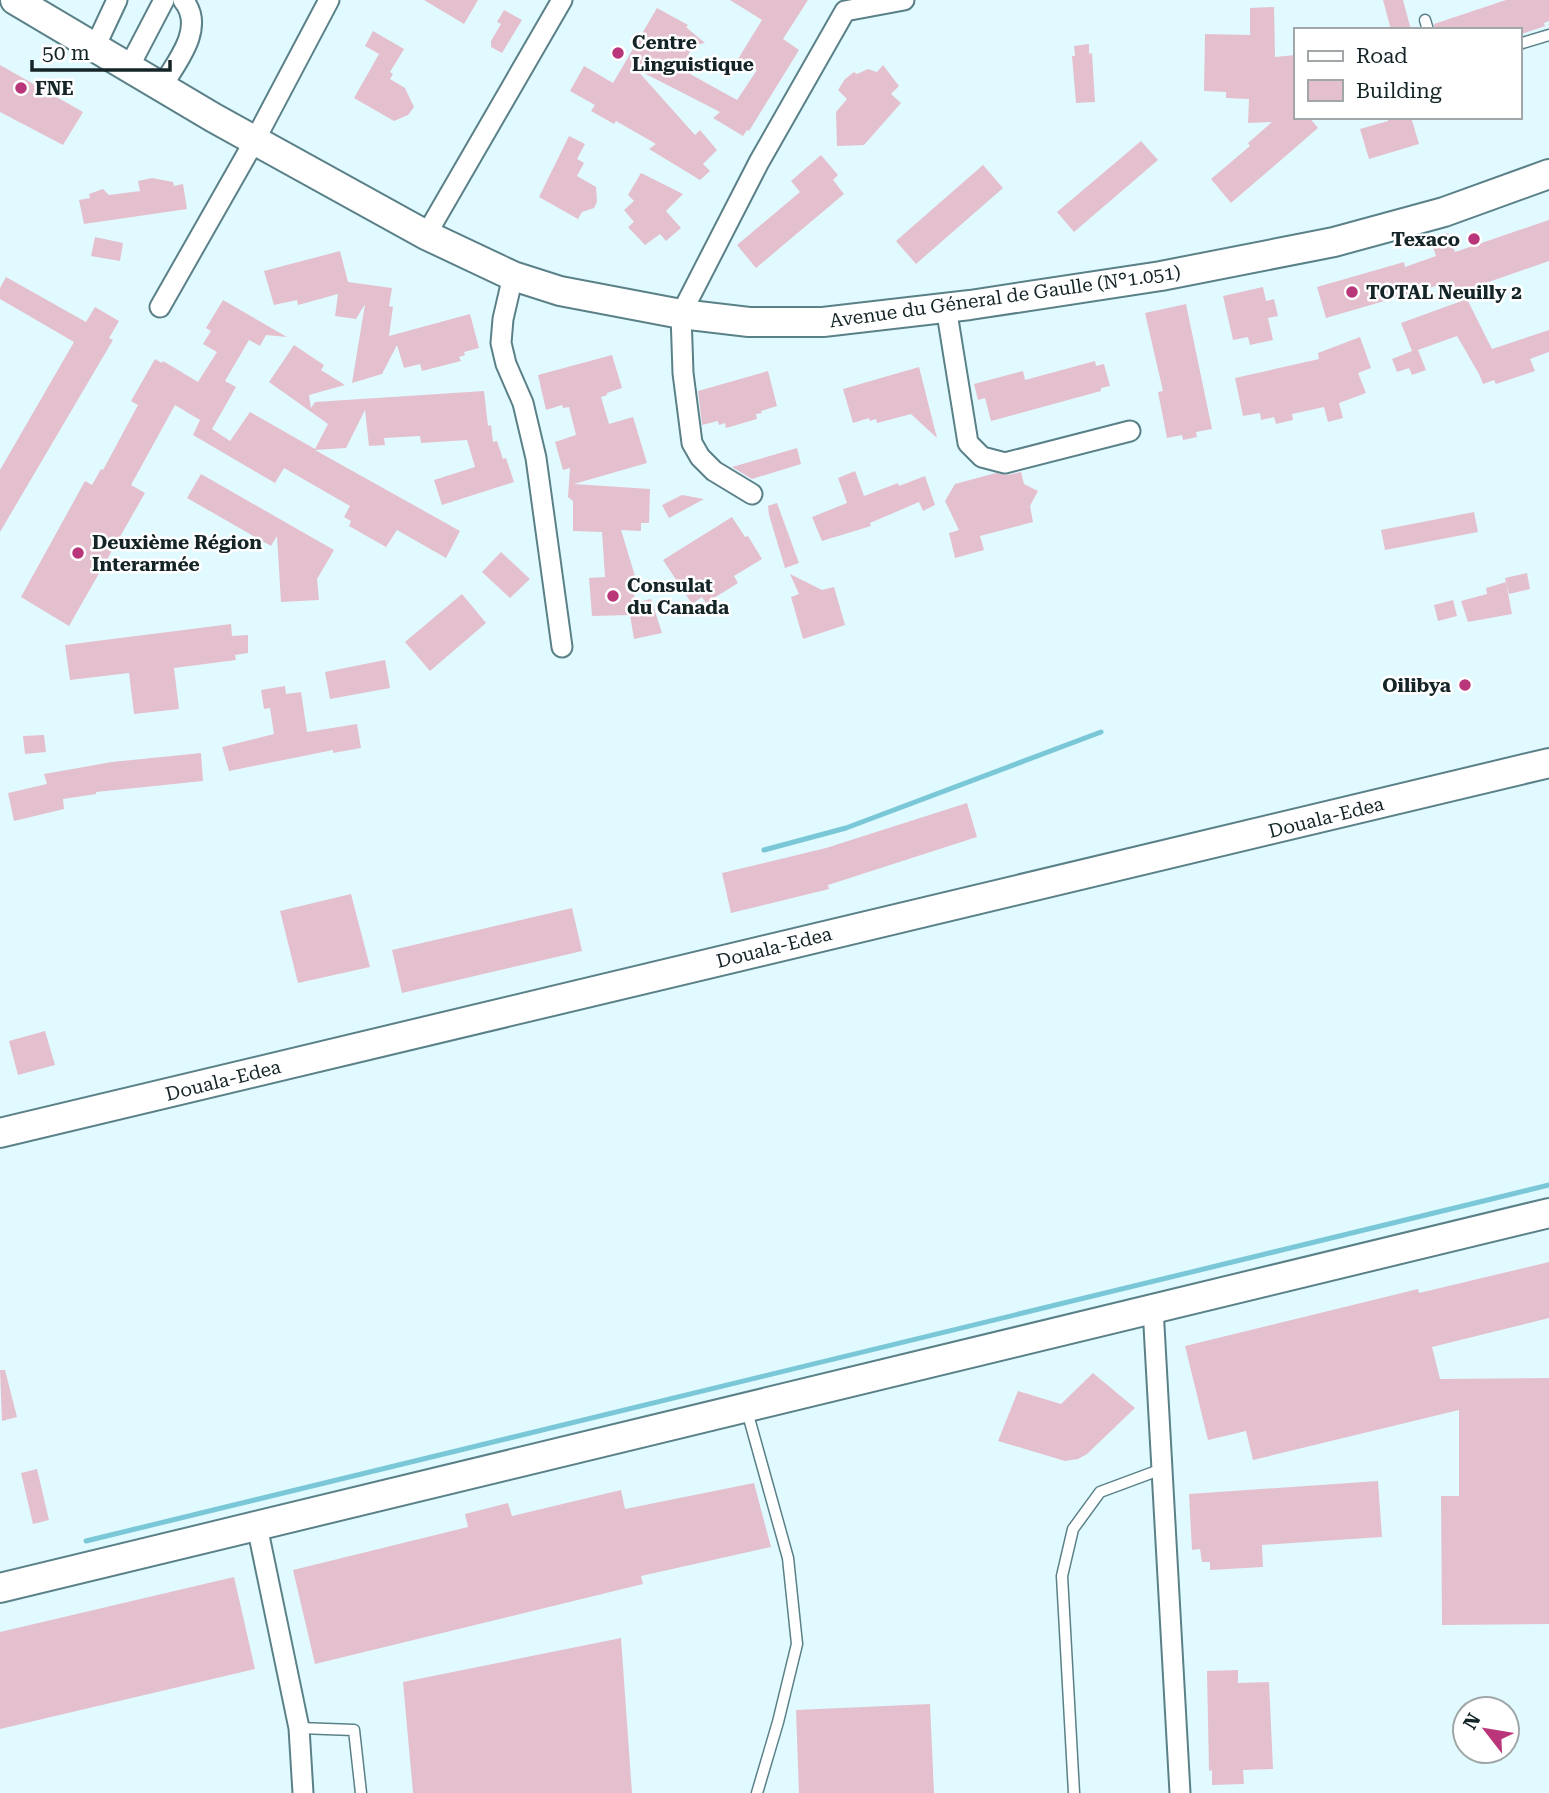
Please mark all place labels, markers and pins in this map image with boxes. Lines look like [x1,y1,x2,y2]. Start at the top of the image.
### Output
place label: Centre Linguistique [632,31,754,76]
marker: Centre Linguistique [610,45,626,61]
place label: FNE [35,77,74,100]
marker: FNE [13,80,29,96]
place label: Texaco [1391,228,1460,251]
marker: Texaco [1466,231,1482,247]
place label: TOTAL Neuilly 2 [1366,281,1522,304]
marker: TOTAL Neuilly 2 [1344,284,1360,300]
place label: Deuxième Région Interarmée [92,531,262,576]
marker: Deuxième Région Interarmée [70,545,86,561]
place label: Consulat du Canada [627,574,729,619]
marker: Consulat du Canada [605,588,621,604]
place label: Oilibya [1382,674,1451,697]
marker: Oilibya [1457,677,1473,693]

